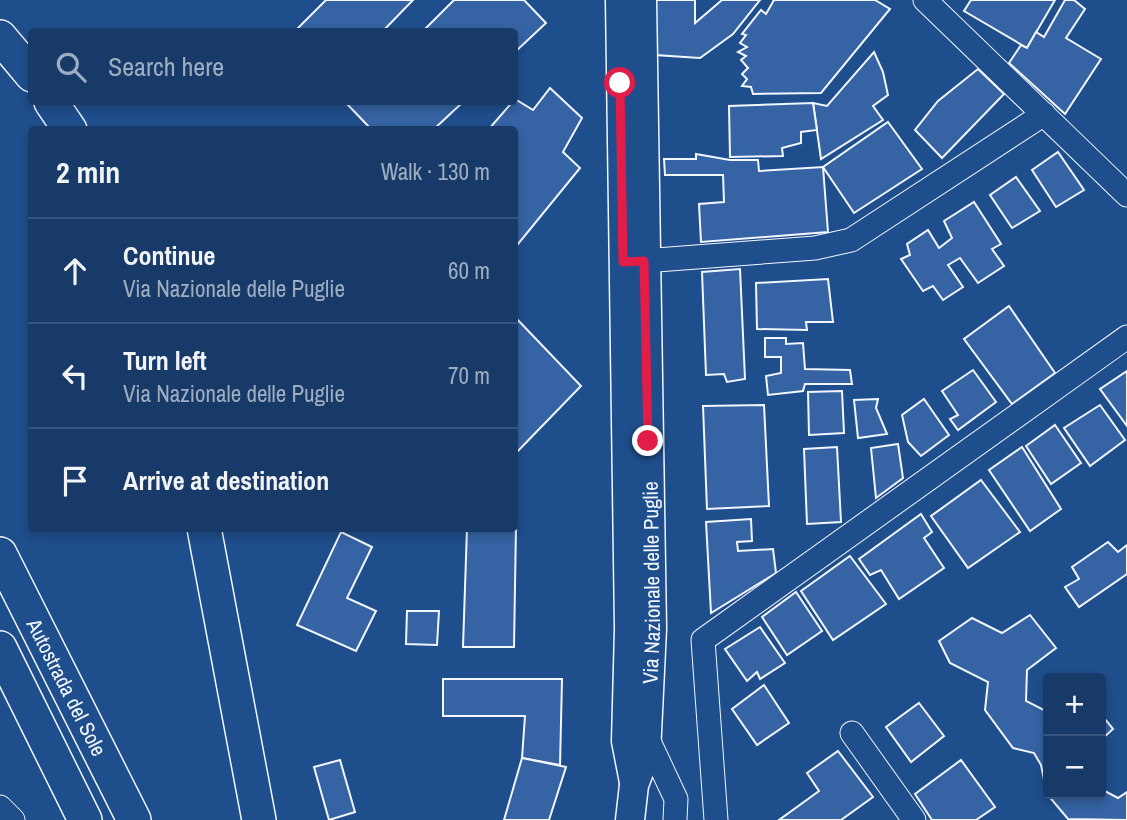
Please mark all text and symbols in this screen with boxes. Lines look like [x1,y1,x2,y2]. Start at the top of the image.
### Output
search box [28,28,518,105]
icon: search [52,48,90,86]
text: Search here [108,49,224,84]
route start [604,67,635,98]
text: 2 min [56,152,120,192]
text: Walk · 130 m [381,156,490,187]
text: Continue [123,238,215,273]
icon: ahead [56,252,94,290]
text: 60 m [448,255,490,286]
text: Via Nazionale delle Puglie [123,273,345,304]
text: Turn left [123,343,207,378]
icon: left [56,357,94,395]
text: 70 m [448,360,490,391]
text: Via Nazionale delle Puglie [123,378,345,409]
route end [632,425,663,456]
icon: arrive [56,462,94,500]
text: Arrive at destination [123,463,329,498]
street label: Via Nazionale delle Puglie [635,481,667,685]
street label: Autostrada del Sole [20,612,114,761]
map controls [1043,673,1106,799]
button: + [1043,673,1106,736]
button: − [1043,736,1106,799]

